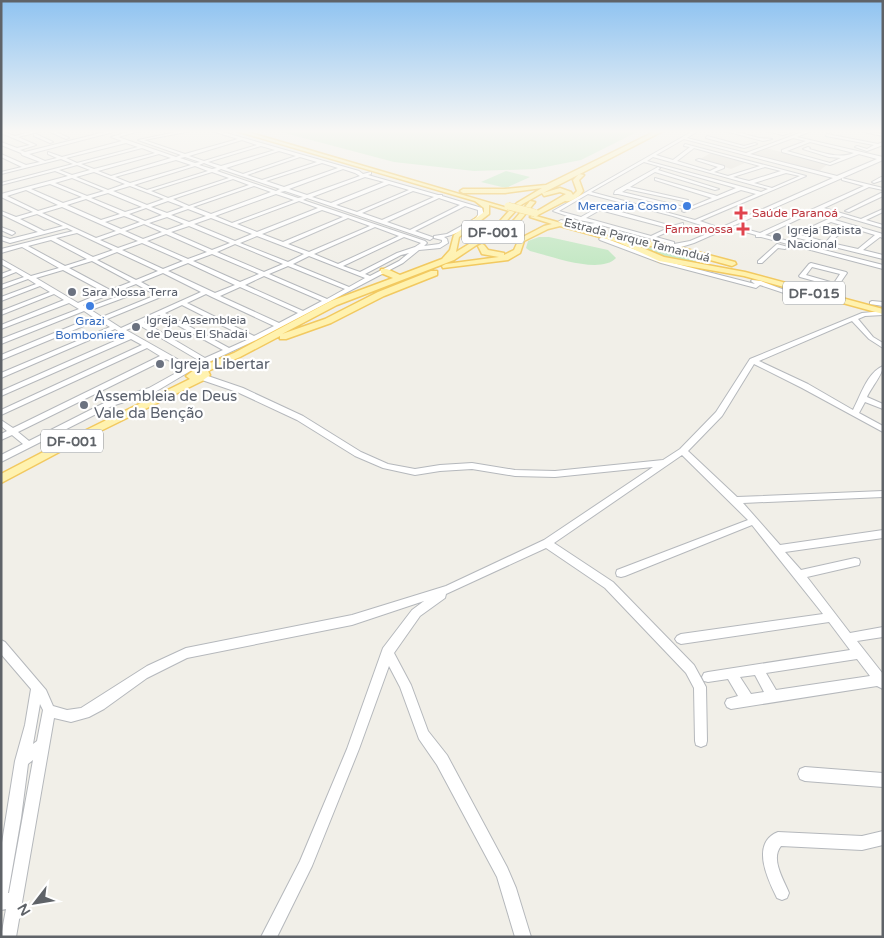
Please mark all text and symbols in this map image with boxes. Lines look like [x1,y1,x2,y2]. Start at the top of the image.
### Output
place label: Mercearia Cosmo [578,199,677,213]
marker: Mercearia Cosmo [681,200,693,212]
marker: Saúde Paranoá [734,206,748,220]
place label: Saúde Paranoá [752,206,838,220]
street label: Estrada Parque Tamanduá [562,215,712,265]
road number: DF-001 [462,220,524,243]
place label: Farmanossa [665,222,733,236]
marker: Farmanossa [737,223,749,235]
place label: Igreja Batista Nacional [787,223,861,251]
marker: Igreja Batista Nacional [771,231,783,243]
road number: DF-015 [783,282,845,304]
place label: Sara Nossa Terra [82,285,178,299]
marker: Sara Nossa Terra [66,286,78,298]
marker: Grazi Bomboniere [84,300,96,312]
place label: Igreja Assembleia de Deus El Shadai [146,313,248,341]
place label: Grazi Bomboniere [55,314,125,342]
marker: Igreja Assembleia de Deus El Shadai [130,321,142,333]
place label: Igreja Libertar [170,355,270,373]
marker: Igreja Libertar [154,358,166,370]
place label: Assembleia de Deus Vale da Benção [94,387,237,422]
marker: Assembleia de Deus Vale da Benção [78,399,90,411]
road number: DF-001 [41,430,103,452]
north arrow [10,878,60,928]
text: N [14,900,34,919]

